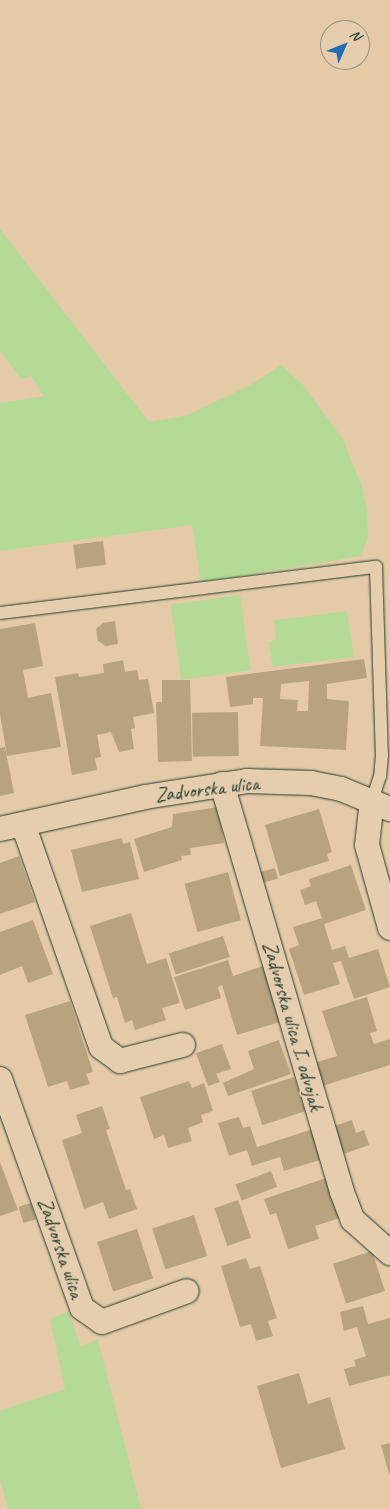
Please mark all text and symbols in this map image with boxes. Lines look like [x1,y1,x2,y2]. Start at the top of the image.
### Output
north arrow [320,20,370,70]
text: N [346,26,365,44]
street label: Zadvorska ulica [154,771,260,807]
street label: Zadvorska ulica I. odvojak [257,939,329,1113]
street label: Zadvorska ulica [33,1195,89,1301]

